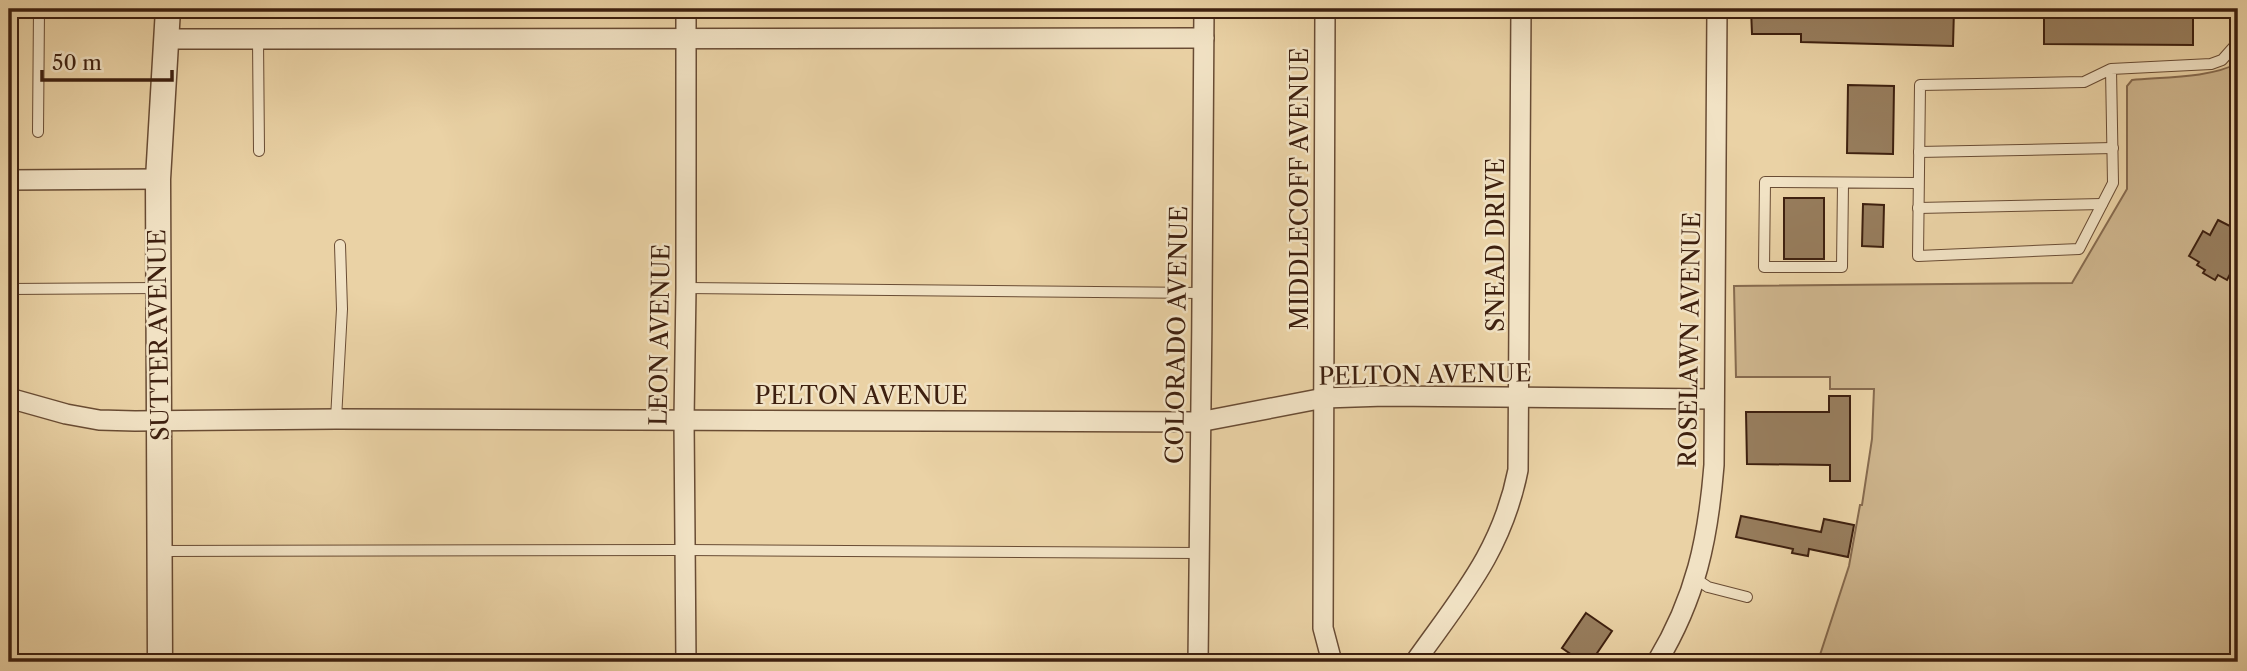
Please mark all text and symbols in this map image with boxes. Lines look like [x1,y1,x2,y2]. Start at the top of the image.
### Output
scale bar [42,38,172,82]
street label: MIDDLECOFF AVENUE [1285,48,1314,330]
text: 50 m [52,50,102,75]
street label: SNEAD DRIVE [1481,158,1510,332]
street label: COLORADO AVENUE [1160,206,1193,464]
street label: ROSELAWN AVENUE [1673,212,1706,468]
street label: SUTTER AVENUE [142,229,175,441]
street label: LEON AVENUE [643,244,676,426]
street label: PELTON AVENUE [1318,358,1532,391]
street label: PELTON AVENUE [754,381,968,410]

